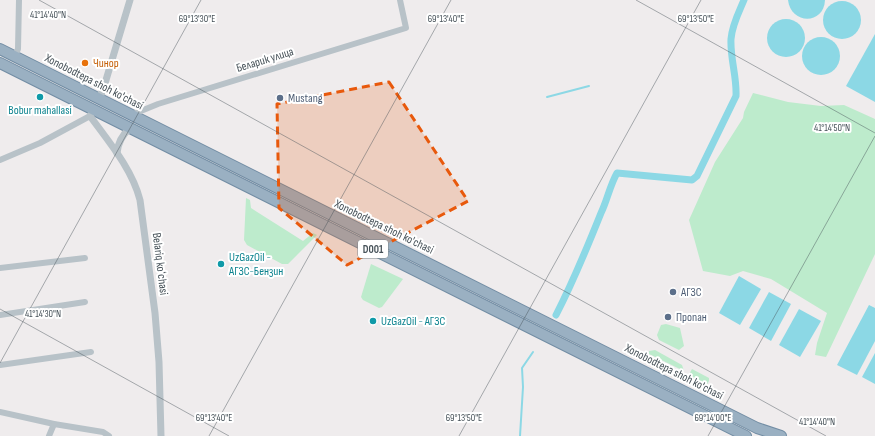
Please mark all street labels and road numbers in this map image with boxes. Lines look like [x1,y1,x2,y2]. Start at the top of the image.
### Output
street label: Беларик улица [235,44,296,76]
street label: Xonobodtepa shoh ko'chasi [41,50,146,113]
street label: Xonobodtepa shoh ko'chasi [331,196,436,258]
street label: Belariq koʻchasi [149,232,171,296]
road number: D001 [358,240,388,258]
street label: Xonobodtepa shoh ko'chasi [621,340,726,403]

